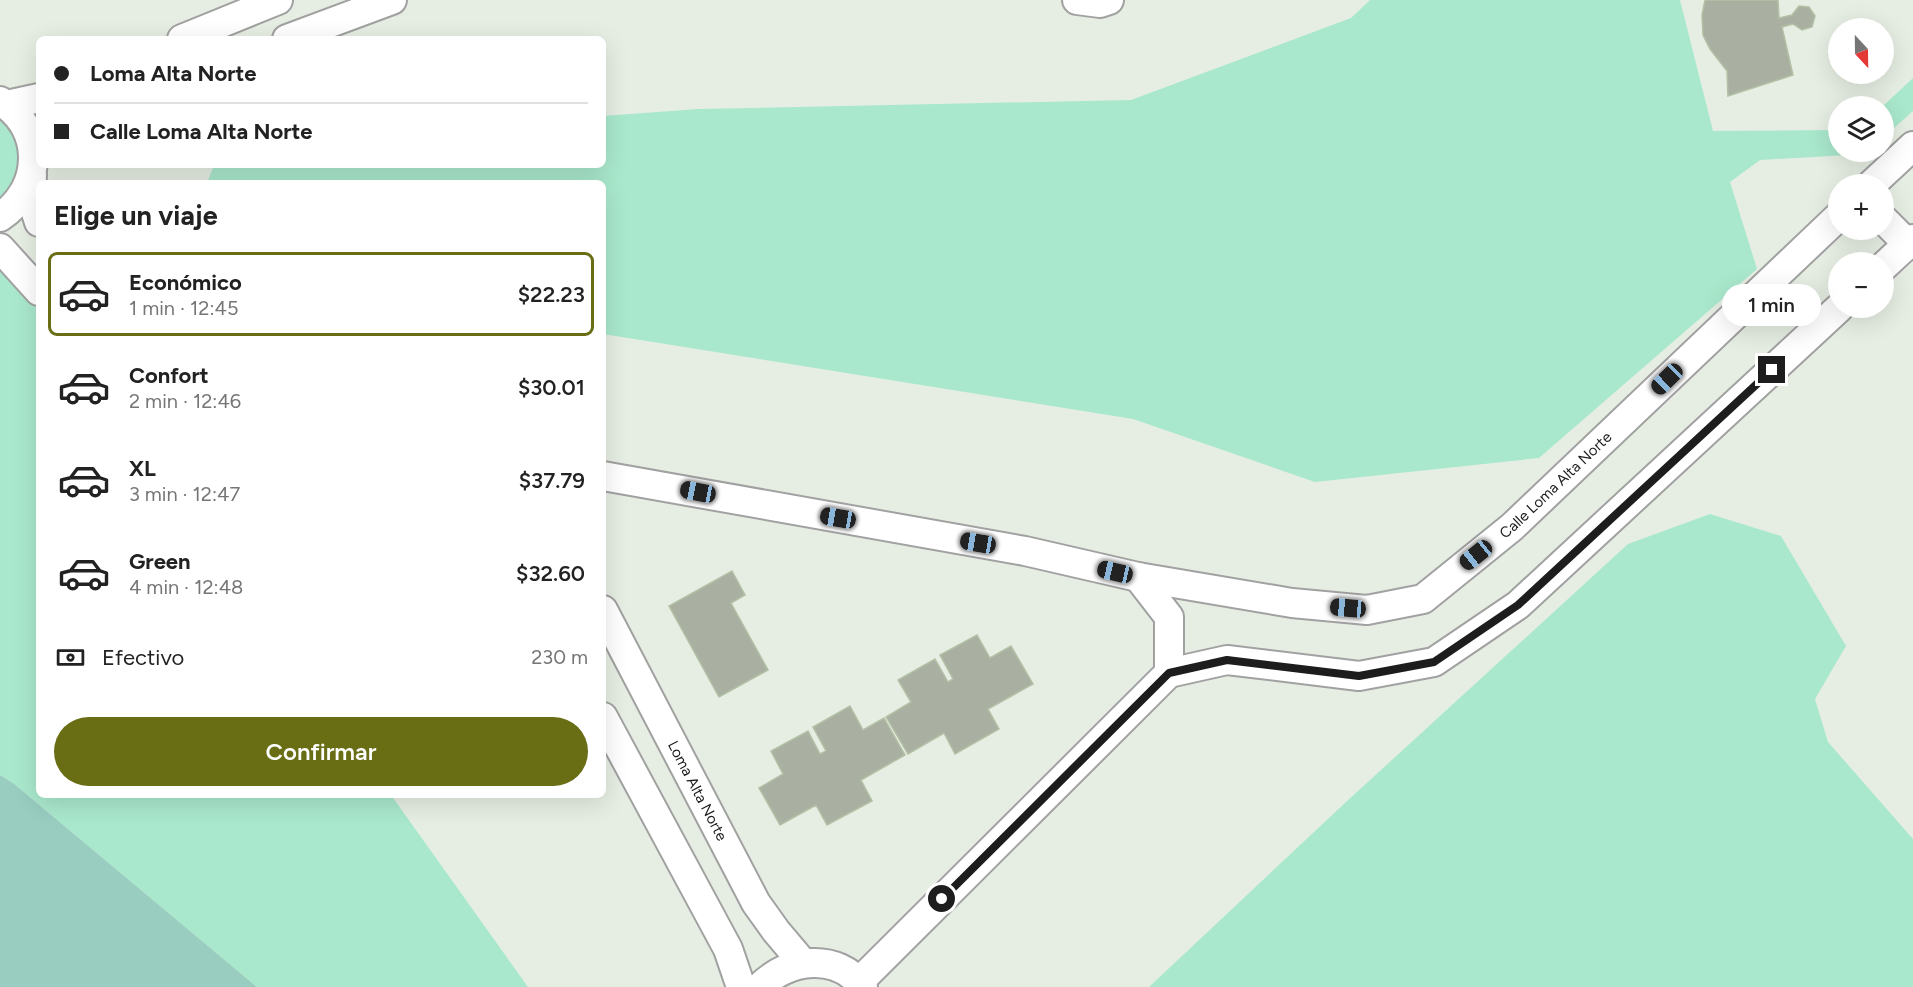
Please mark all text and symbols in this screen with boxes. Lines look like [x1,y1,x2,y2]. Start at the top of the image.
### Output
north arrow [1828,18,1894,84]
map controls [1828,18,1894,318]
text: Loma Alta Norte [90,60,256,87]
button: layers [1828,96,1894,162]
text: Calle Loma Alta Norte [90,118,312,145]
button: + [1828,174,1894,240]
text: Elige un viaje [54,199,218,232]
button: − [1828,252,1894,318]
icon: car [57,267,111,321]
text: Económico [129,269,242,296]
text: $22.23 [518,281,585,308]
callout: 1 min [1722,283,1822,325]
text: 1 min [1748,293,1795,317]
text: 1 min · 12:45 [129,296,238,320]
route end [1758,356,1785,383]
icon: car [57,360,111,414]
car [1648,360,1686,398]
text: Confort [129,362,209,389]
text: $30.01 [518,374,585,401]
text: 2 min · 12:46 [129,389,241,413]
street label: Calle Loma Alta Norte [1496,428,1615,542]
icon: car [57,453,111,507]
text: XL [129,455,156,482]
text: $37.79 [519,467,585,494]
car [679,480,717,504]
text: 3 min · 12:47 [129,482,240,506]
car [819,506,857,530]
car [959,531,997,555]
car [1456,537,1496,573]
icon: car [57,546,111,600]
text: Green [129,548,191,575]
car [1095,559,1135,585]
text: $32.60 [516,560,585,587]
text: 4 min · 12:48 [129,575,243,599]
car [1329,597,1367,619]
icon: cash [54,641,87,674]
text: Efectivo [102,644,184,671]
text: 230 m [531,645,588,669]
button: Confirmar [54,717,588,786]
street label: Loma Alta Norte [664,738,731,844]
route start [928,885,955,912]

